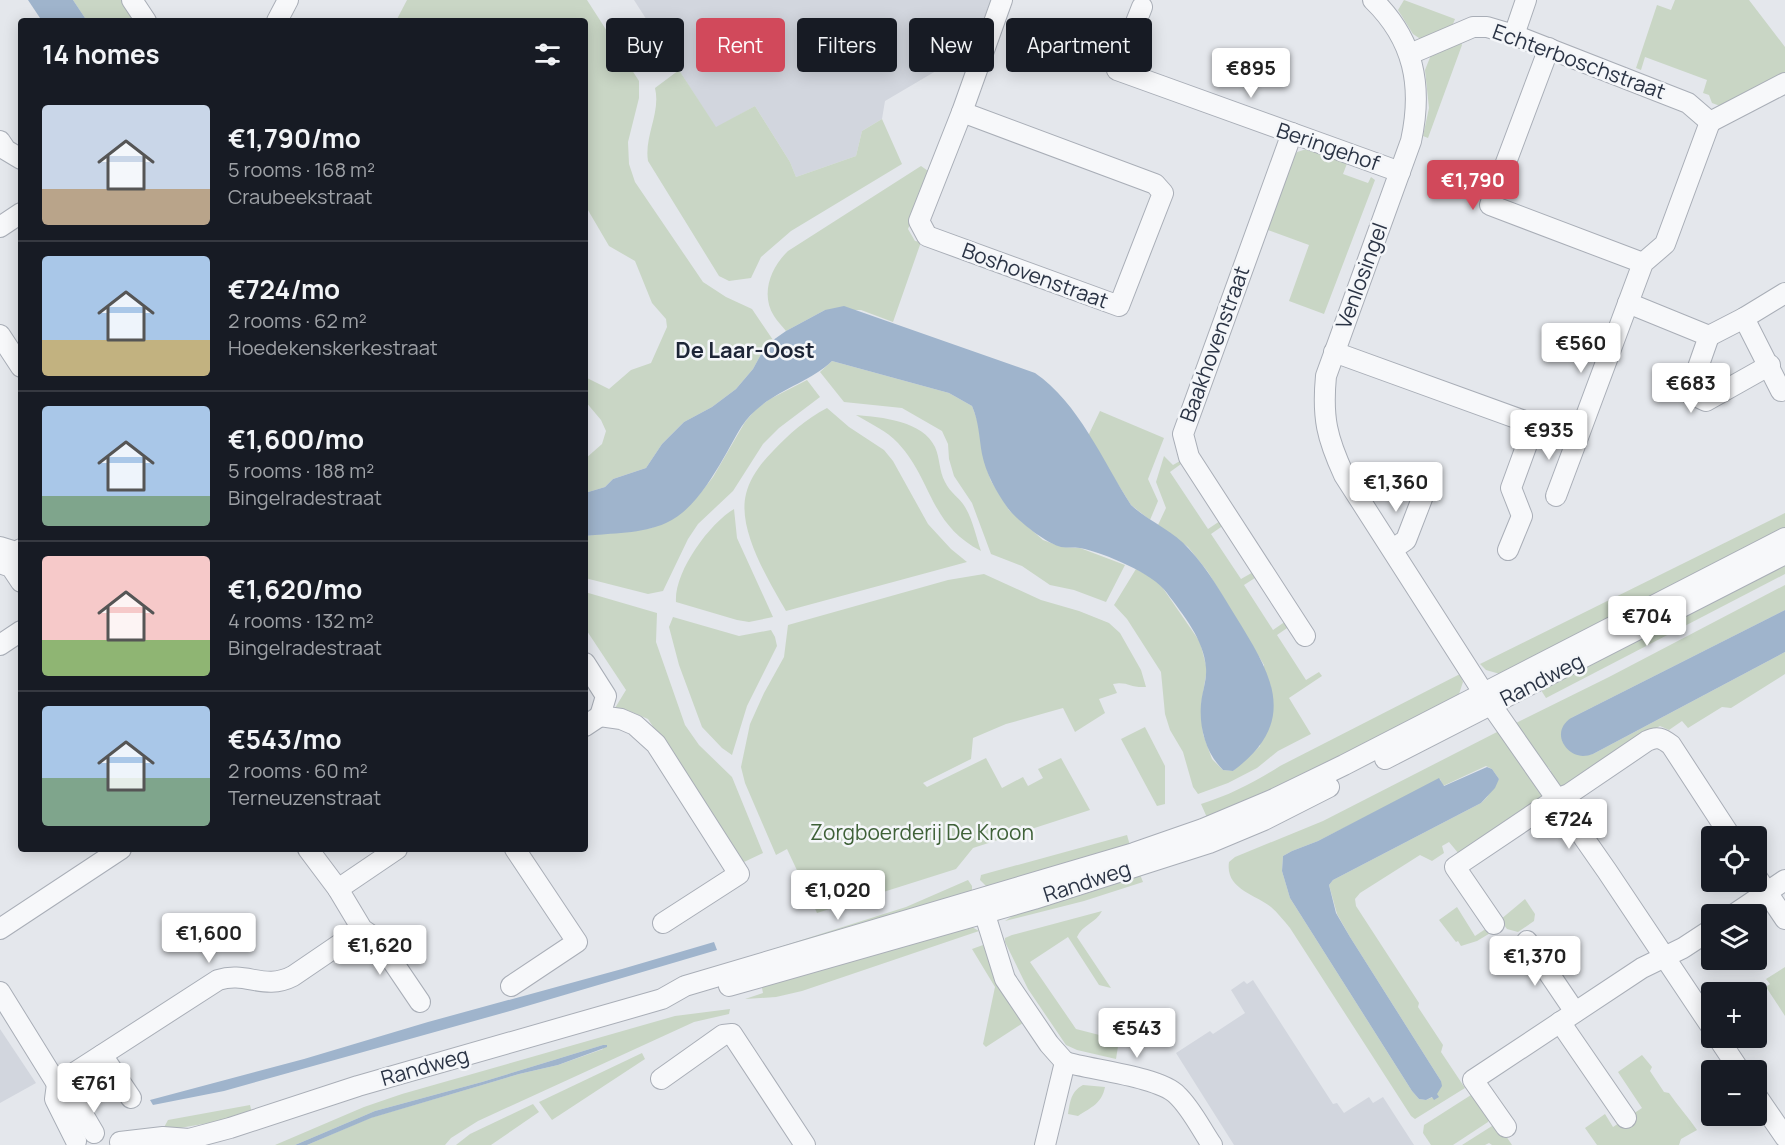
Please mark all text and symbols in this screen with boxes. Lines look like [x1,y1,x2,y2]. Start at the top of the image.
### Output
street label: Echterboschstraat [1489,17,1670,105]
chip: Buy [606,18,684,72]
chip: Rent [696,18,785,72]
chip: Filters [797,18,897,72]
chip: New [909,18,994,72]
chip: Apartment [1006,18,1152,72]
text: 14 homes [42,36,160,72]
icon: filters [531,38,564,71]
pin: €895 [1215,48,1287,99]
text: €895 [1226,54,1276,81]
street label: Beringehof [1273,115,1384,177]
text: €1,790/mo [228,120,361,156]
icon: home [90,129,162,201]
text: 5 rooms · 168 m² [228,156,375,183]
pin: €1,790 [1424,160,1522,211]
text: €1,790 [1441,166,1505,193]
text: Craubeekstraat [228,183,373,210]
street label: Venlosingel [1329,219,1393,333]
street label: Boshovenstraat [958,236,1112,315]
street label: Baakhovenstraat [1173,262,1255,426]
text: €724/mo [228,271,340,307]
icon: home [90,280,162,352]
text: 2 rooms · 62 m² [228,307,367,334]
pin: €560 [1545,323,1617,374]
text: €560 [1556,329,1606,356]
text: Hoedekenskerkestraat [228,334,438,361]
district label: De Laar-Oost [675,335,815,365]
pin: €683 [1655,363,1727,414]
text: €683 [1666,369,1716,396]
pin: €935 [1513,410,1585,461]
text: €935 [1524,416,1574,443]
text: €1,600/mo [228,421,364,457]
icon: home [90,430,162,502]
text: 5 rooms · 188 m² [228,457,374,484]
pin: €1,360 [1347,462,1445,513]
text: €1,360 [1364,468,1428,495]
text: Bingelradestraat [228,484,382,511]
text: €1,620/mo [228,571,362,607]
icon: home [90,580,162,652]
pin: €704 [1611,596,1683,647]
text: €704 [1622,602,1672,629]
text: 4 rooms · 132 m² [228,607,374,634]
text: Bingelradestraat [228,634,382,661]
street label: Randweg [1495,646,1588,712]
text: €543/mo [228,721,342,757]
icon: home [90,730,162,802]
text: 2 rooms · 60 m² [228,757,368,784]
text: Terneuzenstraat [228,784,381,811]
pin: €724 [1533,799,1605,850]
text: €724 [1545,805,1593,832]
park label: Zorgboerderij De Kroon [810,818,1034,846]
map controls [1701,826,1767,1126]
button: locate [1701,826,1767,892]
street label: Randweg [1039,854,1134,908]
pin: €1,020 [789,870,887,921]
text: €1,020 [805,876,871,903]
button: layers [1701,904,1767,970]
pin: €1,600 [160,913,258,964]
text: €1,600 [176,919,242,946]
pin: €1,620 [331,925,429,976]
text: €1,620 [347,931,413,958]
pin: €1,370 [1486,936,1584,987]
text: €1,370 [1503,942,1567,969]
button: + [1701,982,1767,1048]
pin: €543 [1101,1008,1173,1059]
text: €543 [1112,1014,1162,1041]
street label: Randweg [378,1040,472,1092]
button: − [1701,1060,1767,1126]
pin: €761 [58,1063,130,1114]
text: €761 [71,1069,117,1096]

